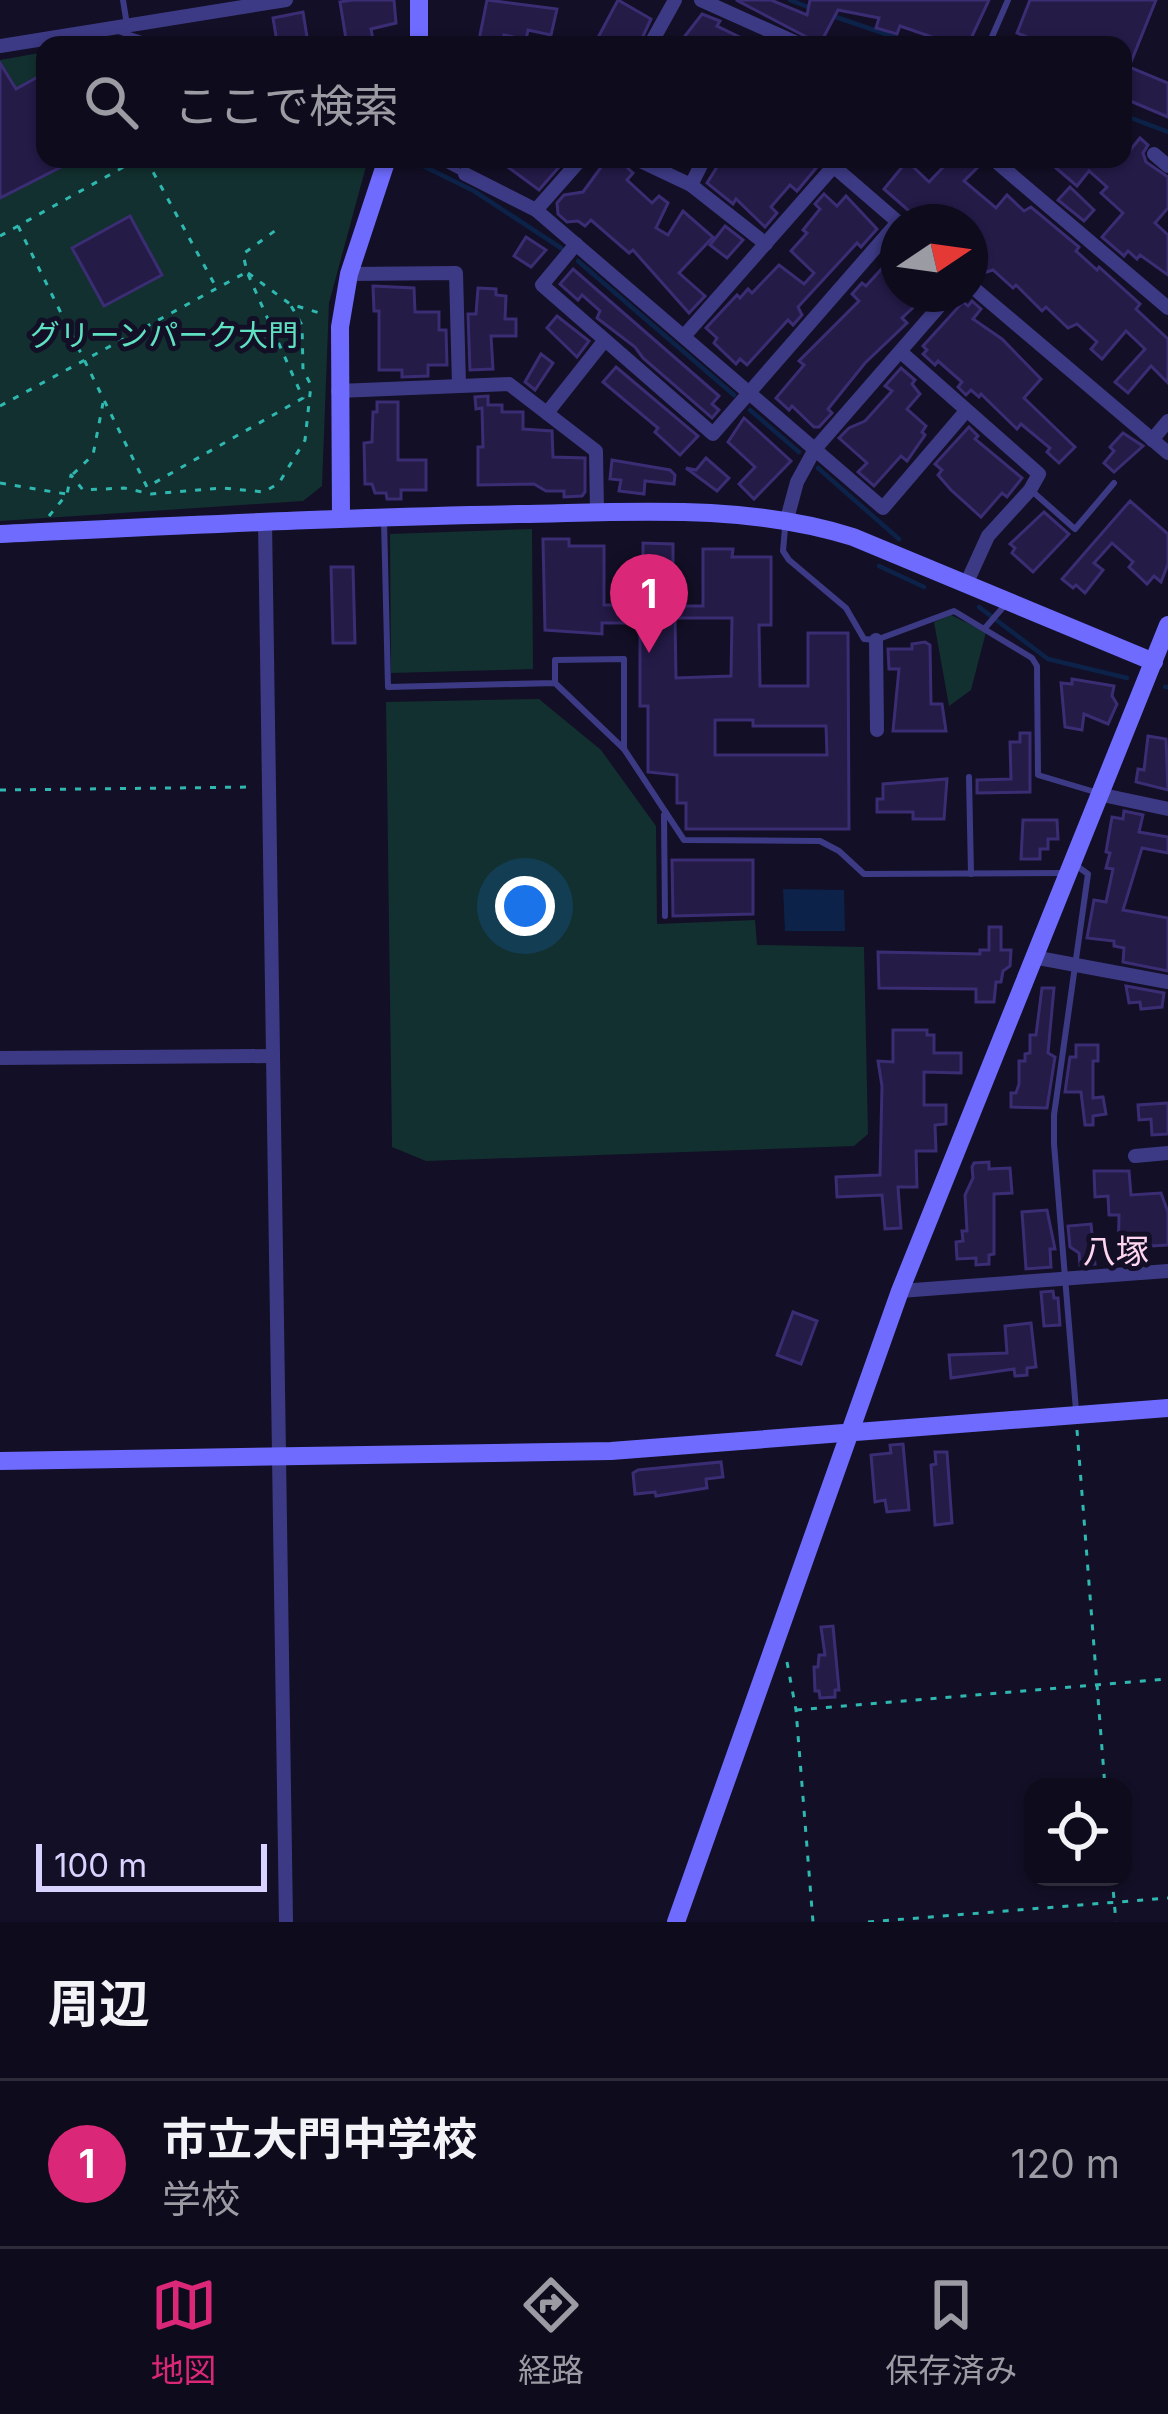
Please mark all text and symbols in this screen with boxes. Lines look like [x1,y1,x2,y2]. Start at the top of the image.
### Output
search box [36,36,1132,168]
icon: search [78,69,144,135]
text: ここで検索 [174,78,399,133]
north arrow [880,204,988,312]
park label: グリーンパーク大門 [30,317,298,353]
pin: 1 [610,554,688,653]
your location [495,876,555,936]
district label: 八塚 [1083,1231,1149,1271]
map controls [1024,1778,1132,1886]
button: locate [1024,1778,1132,1886]
scale bar [36,1838,267,1891]
text: 100 m [54,1845,147,1885]
text: 周辺 [48,1973,150,2034]
text: 市立大門中学校 [162,2111,477,2166]
text: 1 [79,2140,95,2187]
text: 120 m [1011,2140,1120,2187]
text: 学校 [162,2175,240,2222]
tab: 地図 [151,2272,217,2392]
tab: 経路 [518,2272,584,2392]
tab: 保存済み [885,2272,1017,2392]

